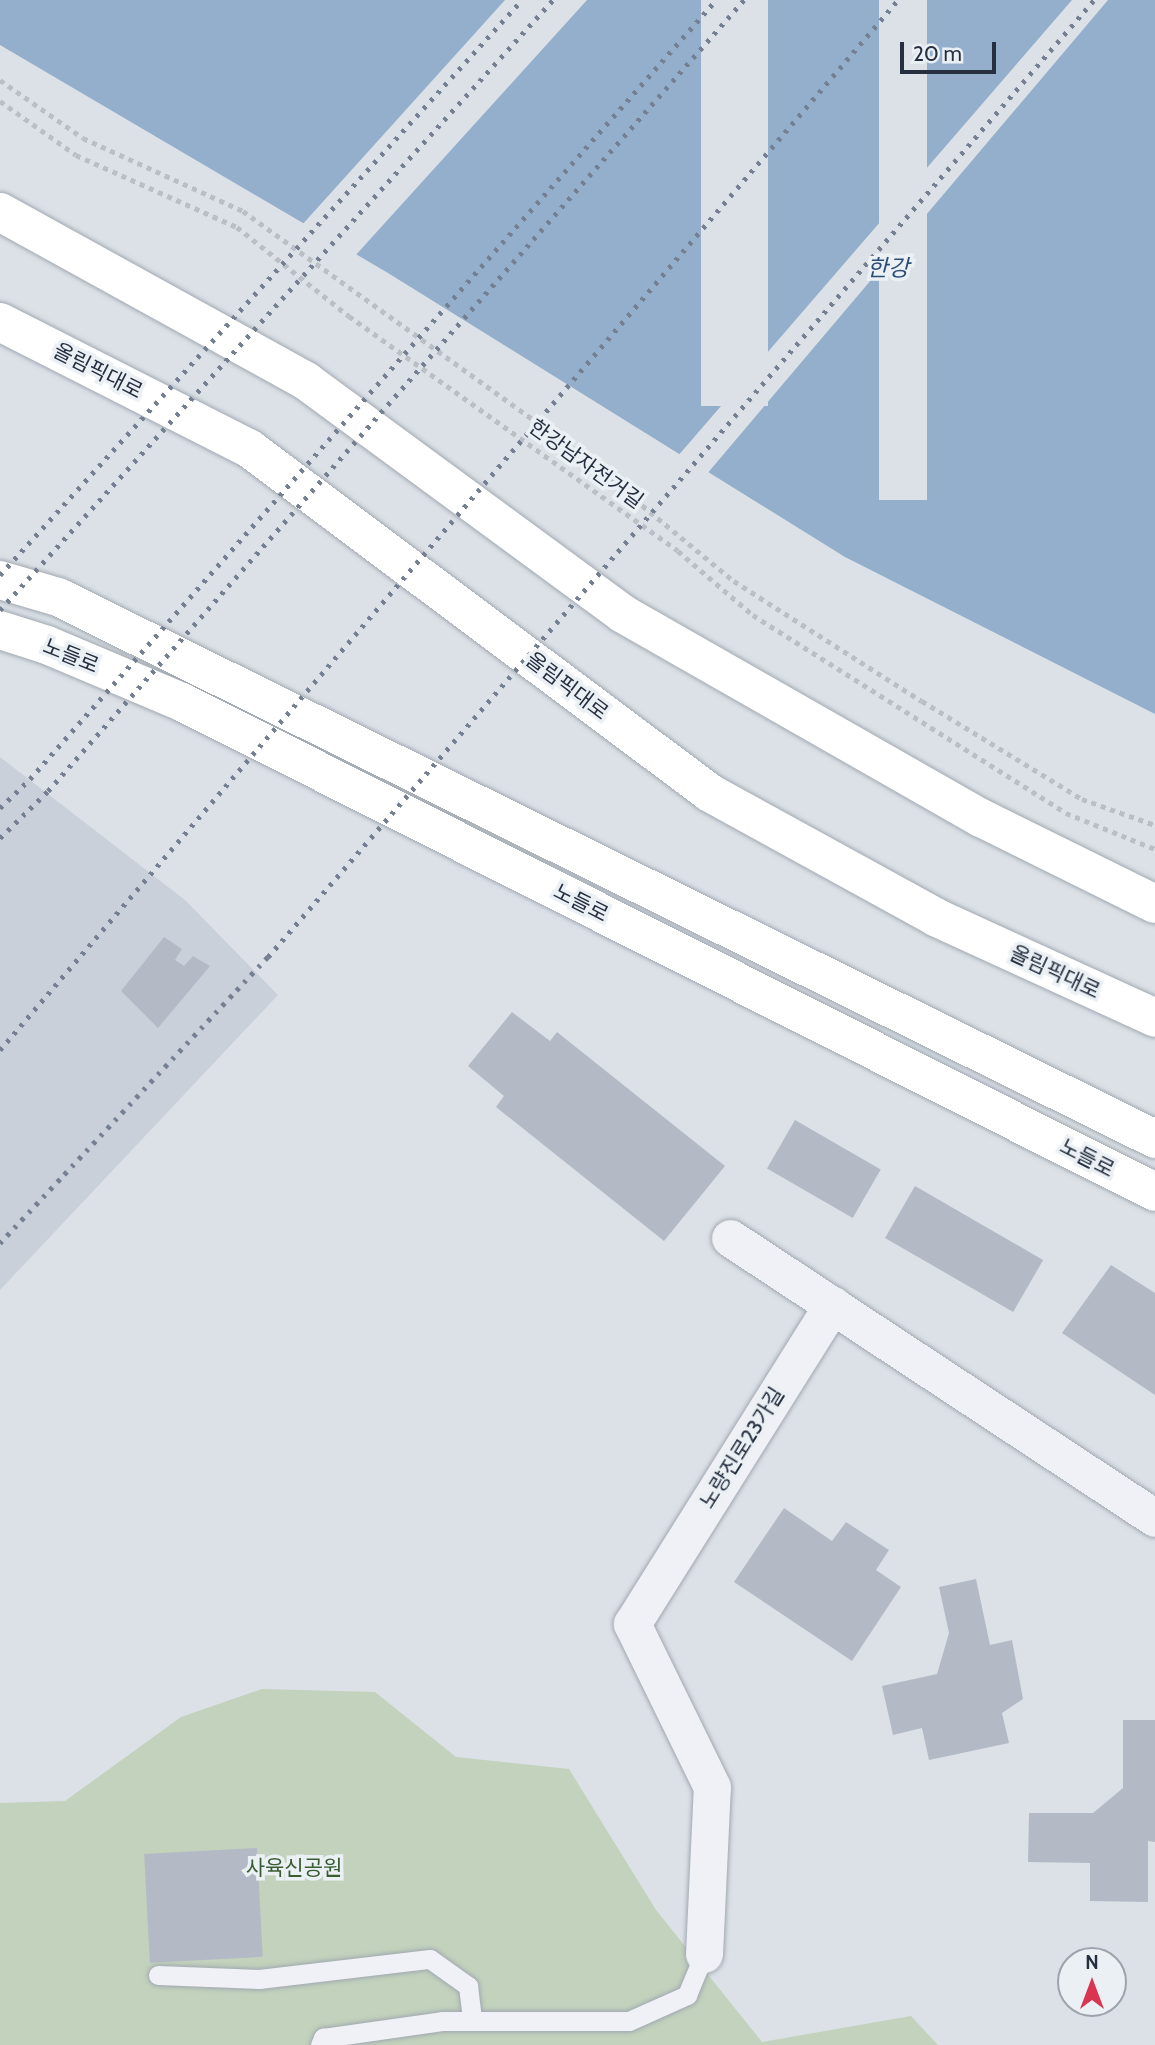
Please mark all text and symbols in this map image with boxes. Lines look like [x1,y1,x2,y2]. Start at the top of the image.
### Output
scale bar [903,28,999,72]
text: 20 m [913,41,962,66]
water label: 한강 [867,254,909,282]
street label: 올림픽대로 [49,338,147,404]
street label: 한강남자전거길 [524,414,648,514]
street label: 노들로 [39,633,103,679]
street label: 올림픽대로 [521,647,613,725]
street label: 노들로 [549,879,613,927]
street label: 올림픽대로 [1006,940,1104,1004]
street label: 노들로 [1055,1134,1119,1182]
street label: 노량진로23가길 [695,1383,789,1513]
park label: 사육신공원 [246,1855,342,1881]
north arrow [1057,1947,1127,2017]
text: N [1085,1951,1099,1974]

